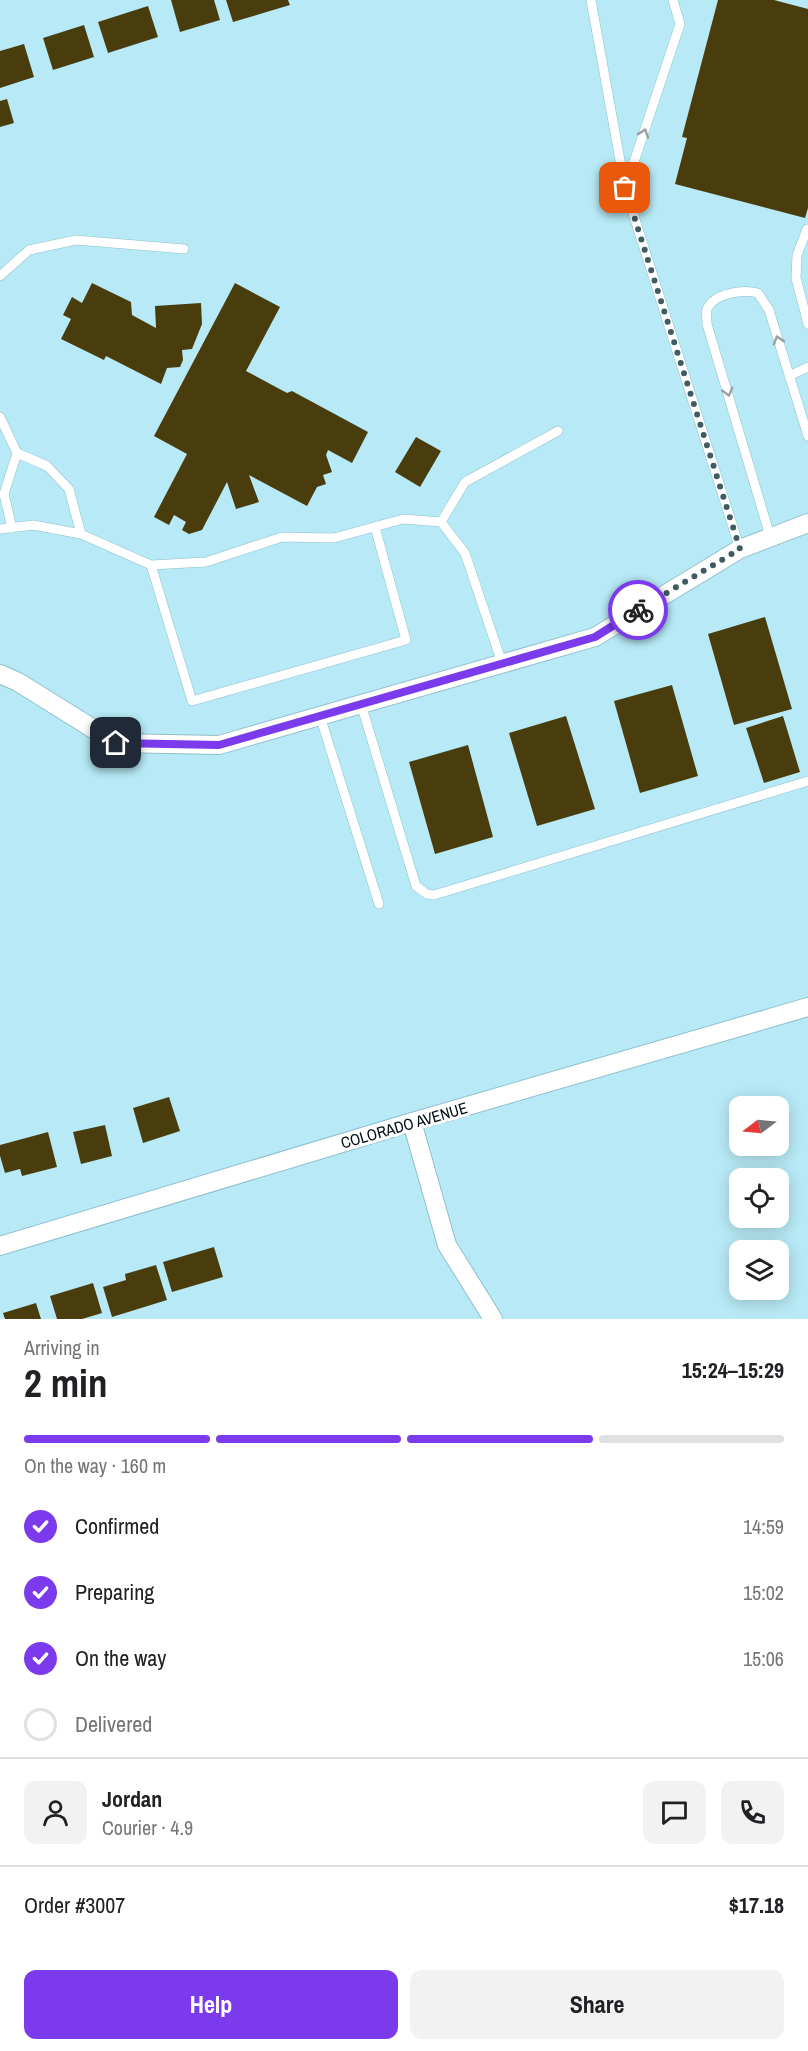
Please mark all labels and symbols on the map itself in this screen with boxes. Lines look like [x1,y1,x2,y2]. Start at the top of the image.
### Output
one-way arrow [636,128,649,139]
pin [599,162,650,213]
one-way arrow [773,335,785,346]
one-way arrow [721,386,733,397]
courier [608,580,668,640]
pin [90,717,141,768]
street label: COLORADO AVENUE [338,1096,470,1154]
north arrow [729,1096,789,1156]

